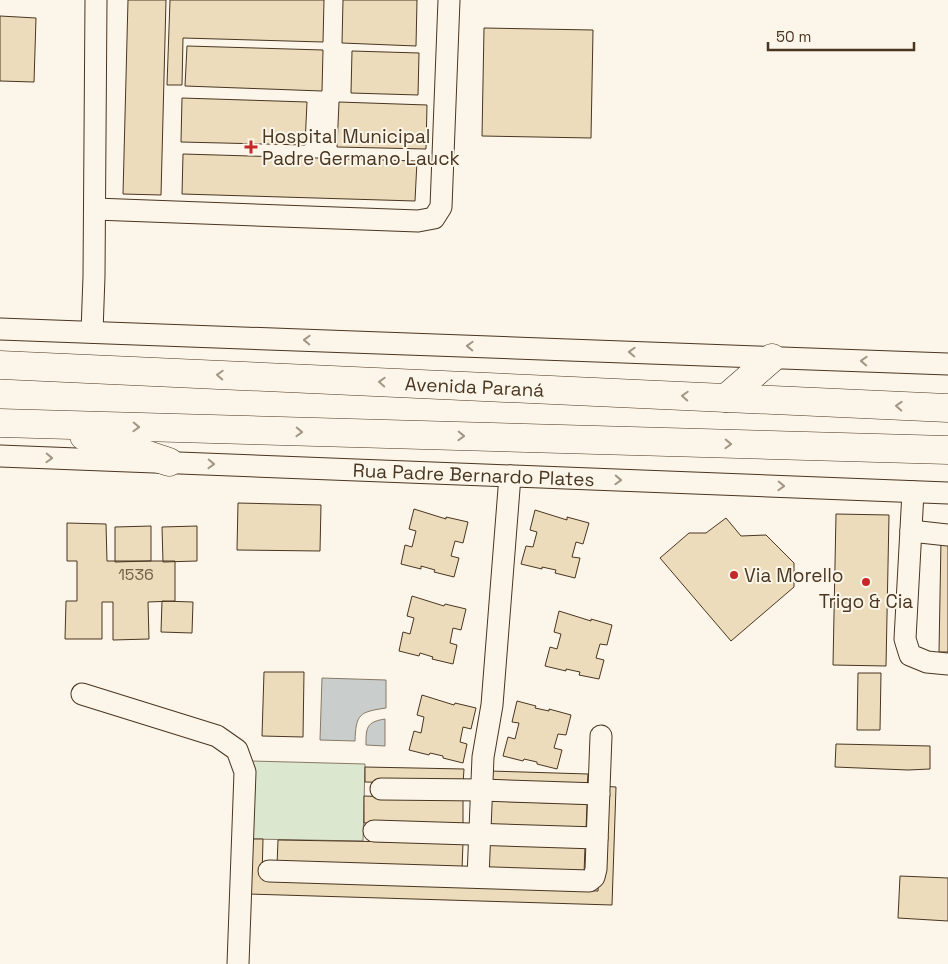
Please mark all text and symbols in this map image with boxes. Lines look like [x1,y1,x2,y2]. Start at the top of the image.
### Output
scale bar [768,20,914,52]
text: 50 m [776,27,811,46]
place label: Hospital Municipal Padre Germano Lauck [262,124,460,171]
marker: Hospital Municipal Padre Germano Lauck [244,140,258,154]
one-way arrow [303,335,311,346]
one-way arrow [465,341,473,352]
one-way arrow [628,347,636,358]
one-way arrow [860,356,868,366]
one-way arrow [216,369,224,380]
street label: Avenida Paraná [404,371,545,403]
one-way arrow [378,377,386,387]
one-way arrow [680,390,688,401]
one-way arrow [895,400,903,411]
one-way arrow [132,422,140,432]
one-way arrow [295,426,303,437]
one-way arrow [458,431,465,441]
one-way arrow [725,439,733,449]
one-way arrow [45,452,53,463]
street label: Rua Padre Bernardo Plates [352,458,595,492]
one-way arrow [208,459,215,469]
one-way arrow [615,475,623,485]
one-way arrow [777,481,785,492]
place label: Via Morello [744,563,844,588]
house number: 1536 [118,564,154,585]
marker: Via Morello [728,569,740,581]
marker: Trigo & Cia [860,576,872,588]
place label: Trigo & Cia [819,589,913,614]

